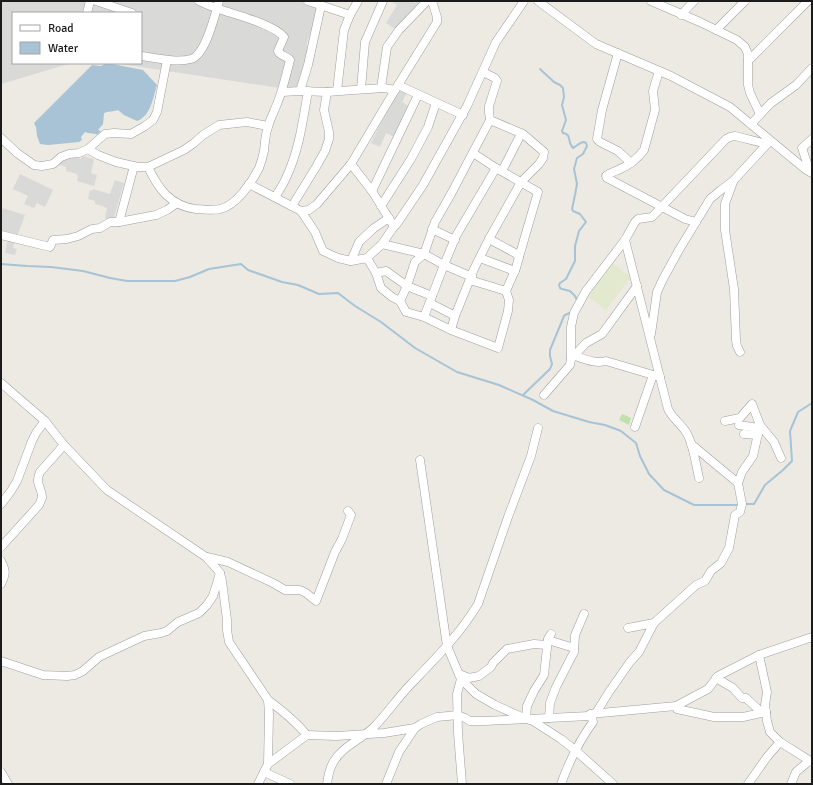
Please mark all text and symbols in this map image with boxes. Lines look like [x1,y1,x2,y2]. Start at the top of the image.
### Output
legend [12,12,142,64]
text: Road [48,21,74,36]
text: Water [48,41,79,56]

